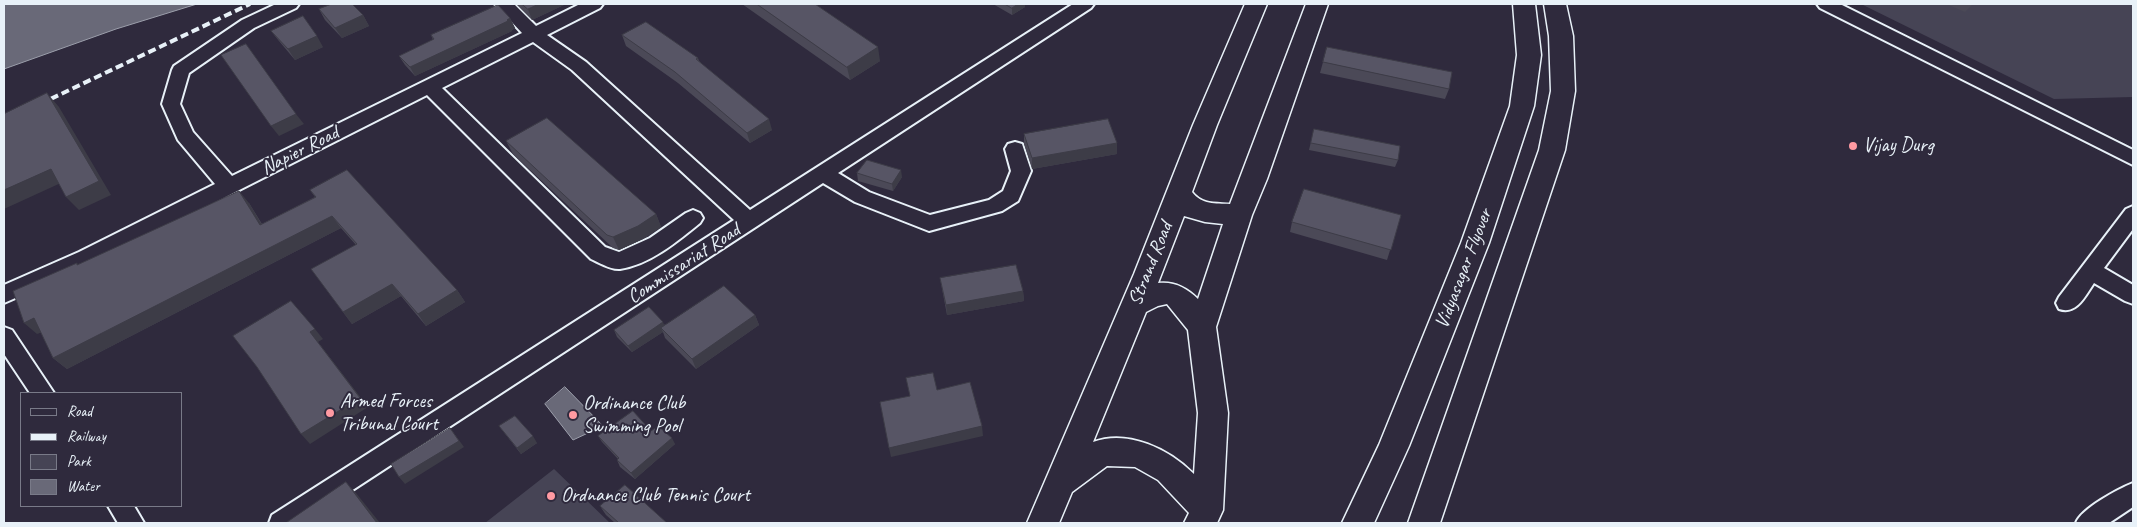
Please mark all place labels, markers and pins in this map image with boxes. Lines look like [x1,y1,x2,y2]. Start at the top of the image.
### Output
place label: Vijay Durg [1863,134,1934,158]
marker: Vijay Durg [1847,140,1859,152]
place label: Armed Forces Tribunal Court [340,390,438,437]
place label: Ordinance Club Swimming Pool [583,392,685,439]
marker: Armed Forces Tribunal Court [324,407,336,419]
marker: Ordinance Club Swimming Pool [567,409,579,421]
place label: Ordnance Club Tennis Court [561,484,750,508]
marker: Ordnance Club Tennis Court [545,490,557,502]

